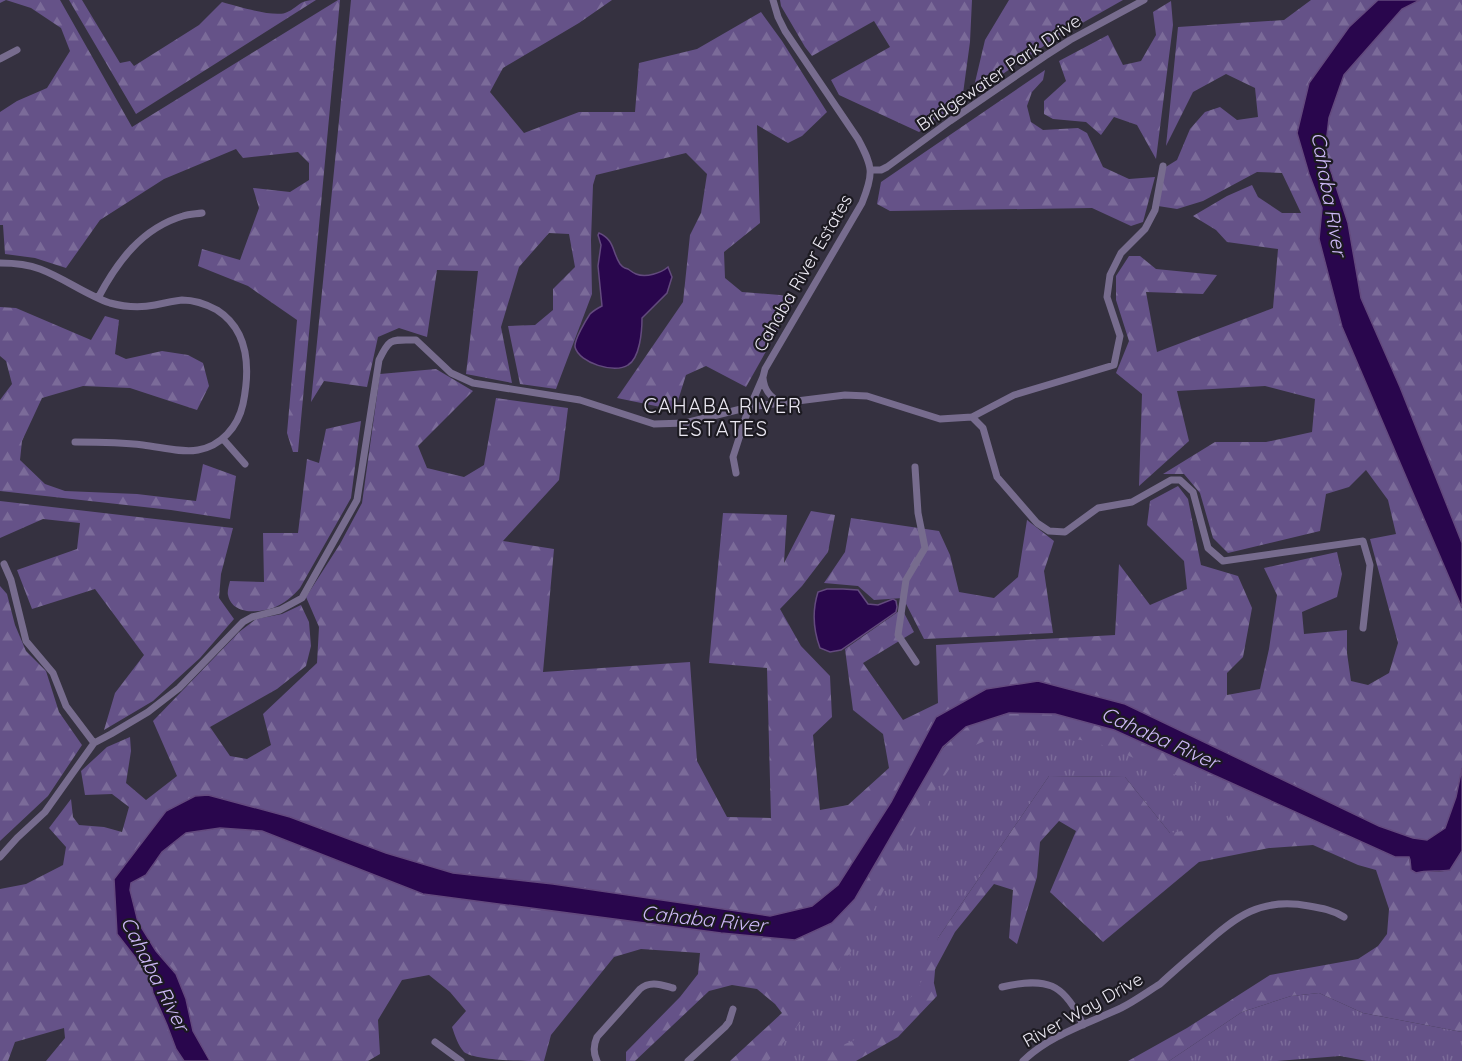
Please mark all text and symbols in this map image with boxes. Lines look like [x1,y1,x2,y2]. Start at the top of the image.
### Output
street label: Bridgewater Park Drive [912,9,1085,136]
water label: Cahaba River [1306,130,1353,260]
street label: Cahaba River Estates [748,190,857,356]
district label: CAHABA RIVER ESTATES [643,393,803,441]
water label: Cahaba River [1098,701,1225,775]
water label: Cahaba River [640,900,770,938]
water label: Cahaba River [116,912,196,1037]
street label: River Way Drive [1019,967,1147,1052]

